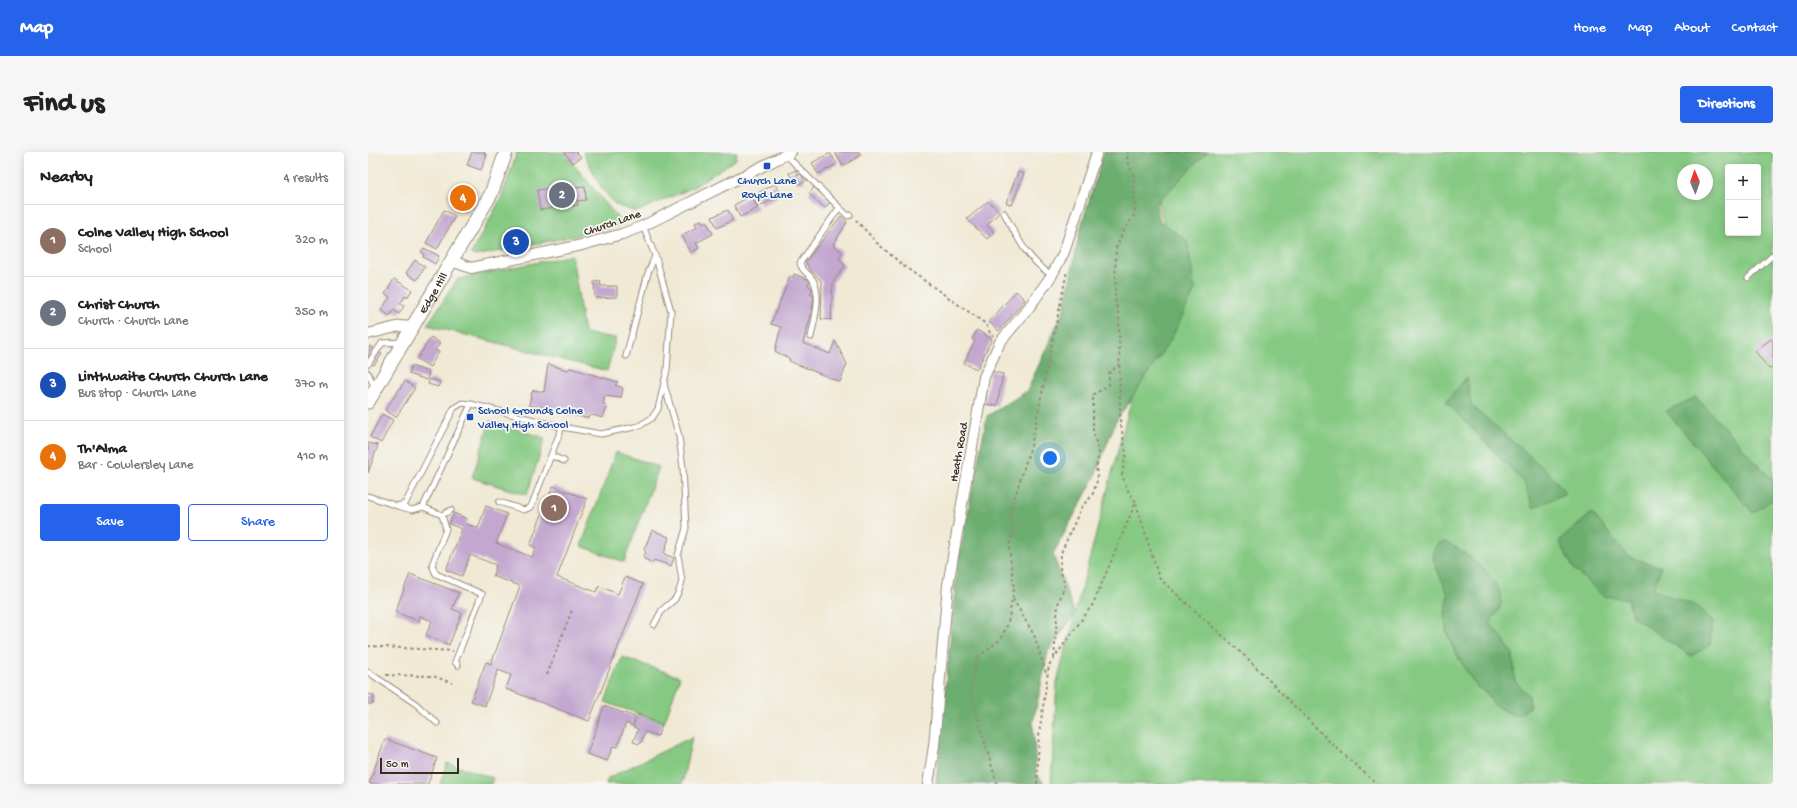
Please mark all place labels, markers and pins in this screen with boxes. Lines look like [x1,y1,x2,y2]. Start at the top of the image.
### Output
marker: Church Lane Royd Lane [762,161,772,171]
place label: Church Lane Royd Lane [737,175,797,203]
pin: 2 [549,180,575,210]
pin: 4 [450,183,476,213]
pin: 3 [503,227,529,257]
place label: School Grounds Colne Valley High School [477,405,584,433]
marker: School Grounds Colne Valley High School [465,412,475,422]
pin: 1 [541,493,567,523]

